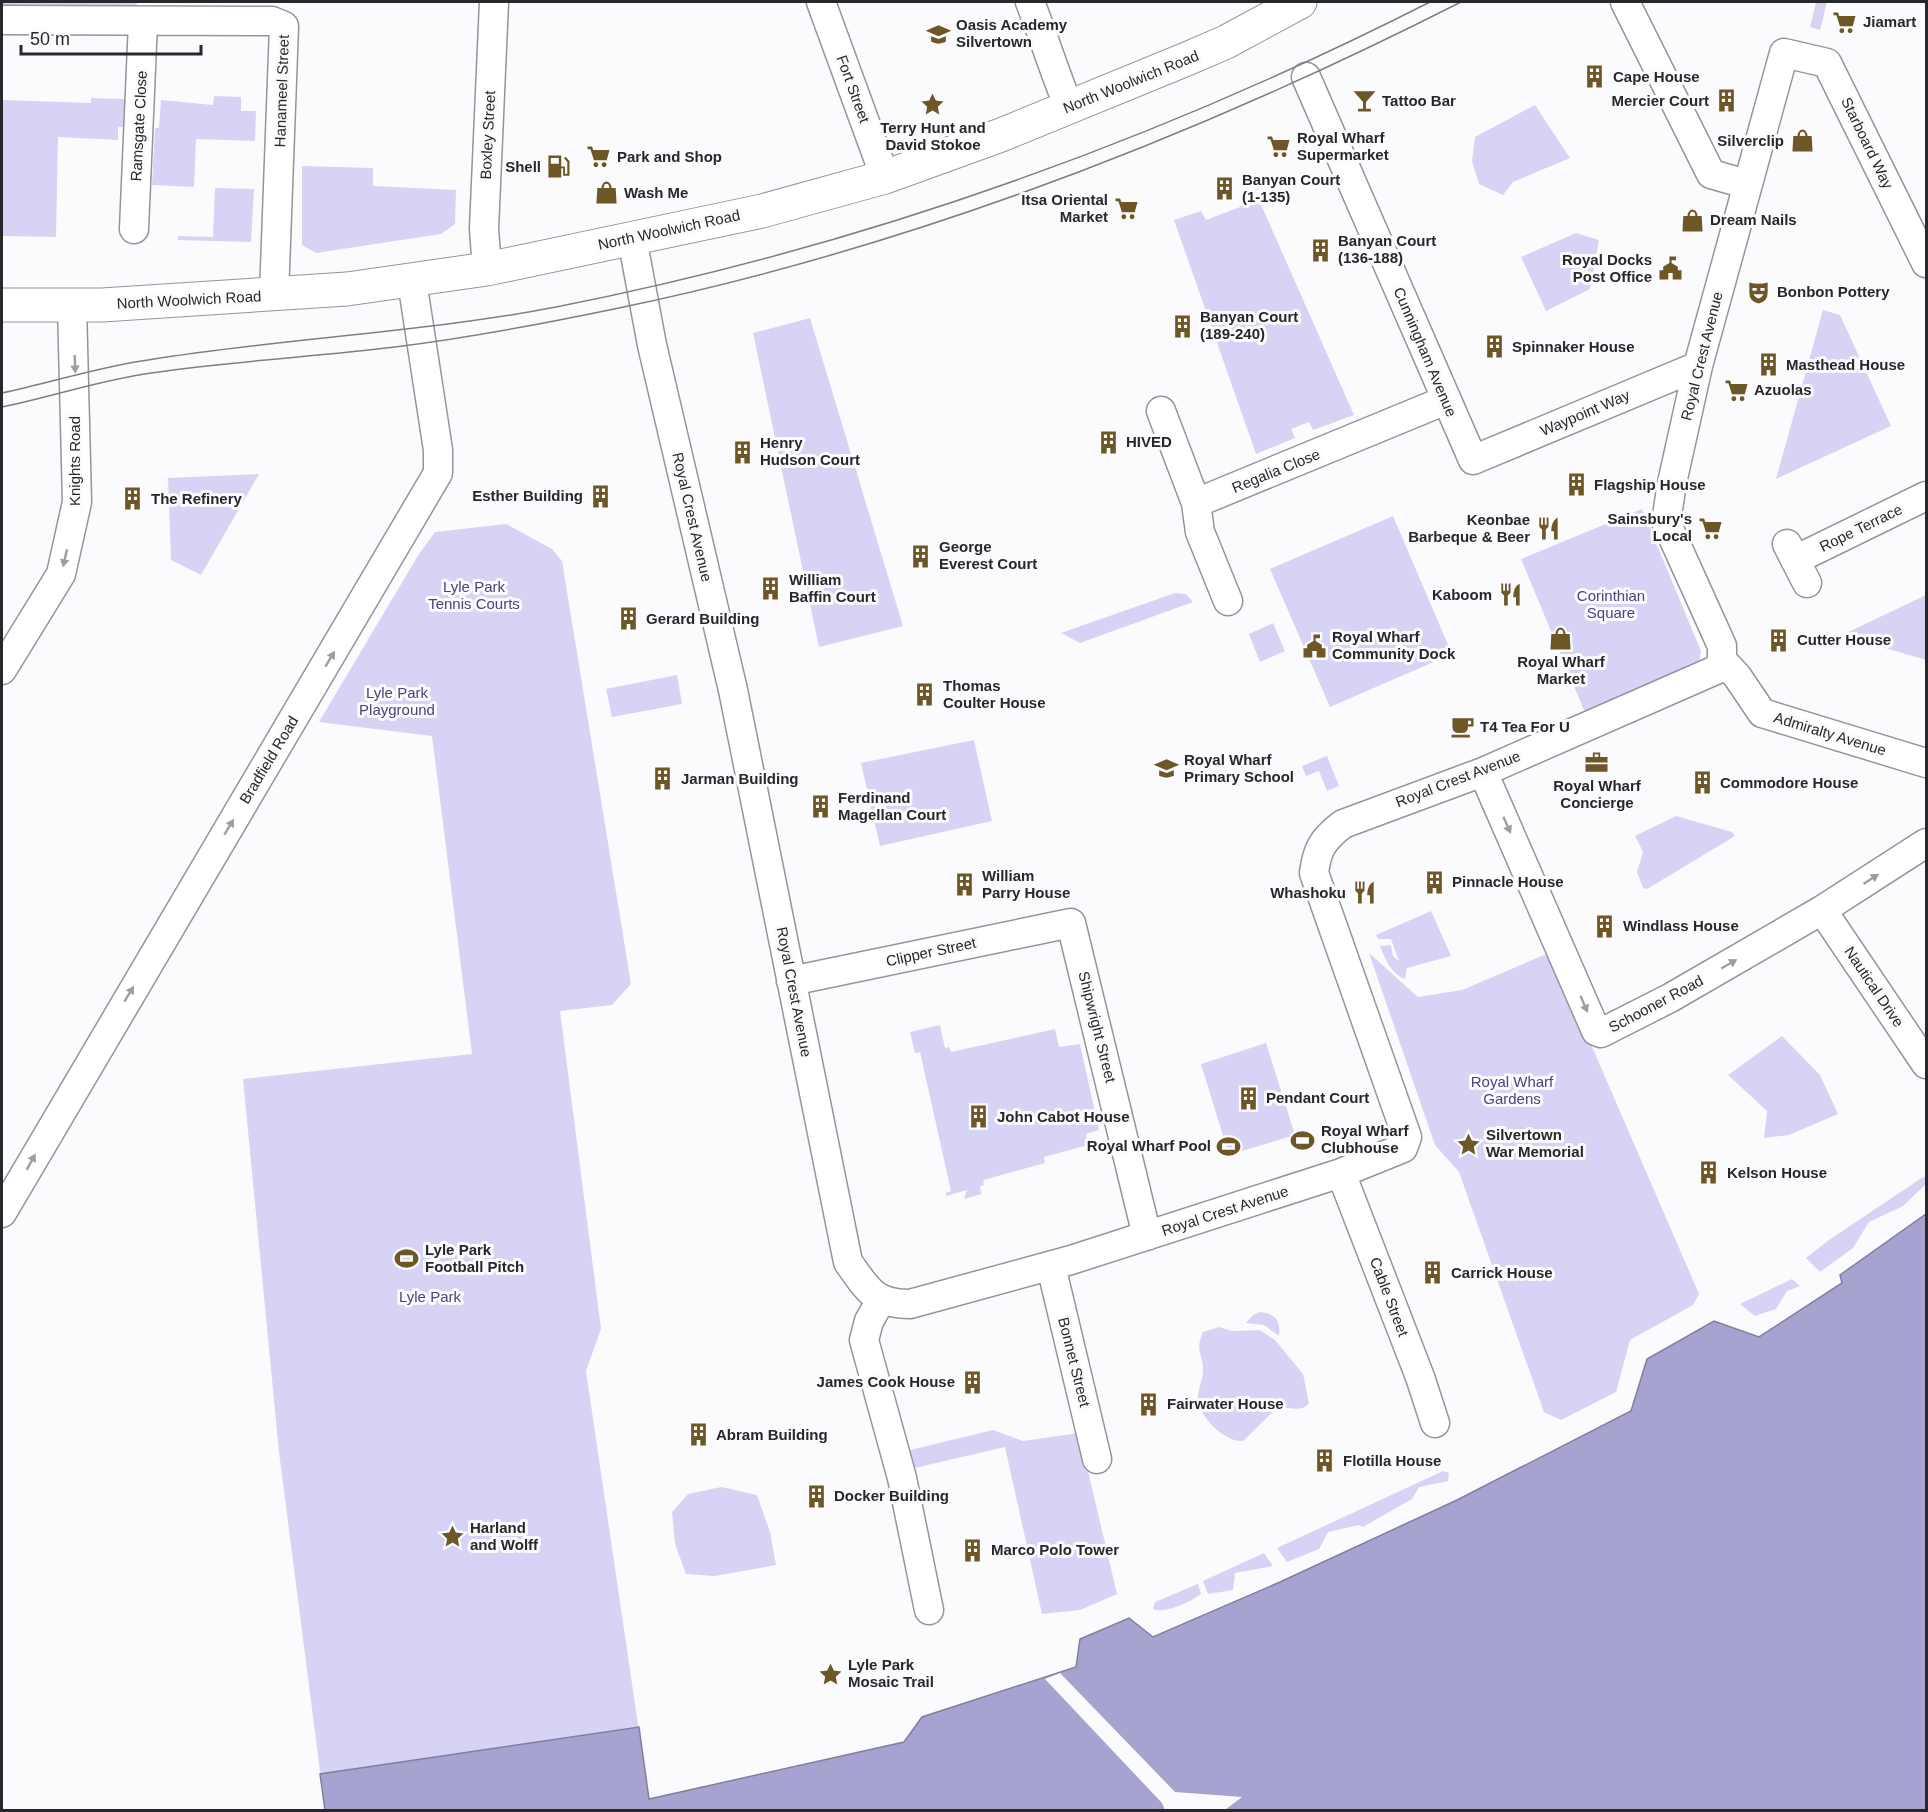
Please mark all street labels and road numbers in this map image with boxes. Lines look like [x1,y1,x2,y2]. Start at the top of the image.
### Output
street label: Hanameel Street [271,34,292,148]
street label: North Woolwich Road [1061,47,1201,117]
street label: Fort Street [833,53,874,126]
street label: Ramsgate Close [127,70,150,182]
street label: Boxley Street [477,89,498,180]
street label: Starboard Way [1838,94,1897,192]
street label: North Woolwich Road [596,206,741,253]
street label: Cunningham Avenue [1390,285,1460,419]
street label: North Woolwich Road [116,287,262,312]
street label: Royal Crest Avenue [1677,290,1726,422]
street label: Waypoint Way [1537,386,1633,439]
street label: Knights Road [66,416,83,506]
street label: Regalia Close [1229,445,1322,496]
street label: Royal Crest Avenue [669,451,716,583]
street label: Rope Terrace [1817,500,1905,555]
street label: Admiralty Avenue [1772,708,1888,759]
street label: Bradfield Road [236,713,301,807]
street label: Royal Crest Avenue [1393,747,1523,810]
street label: Royal Crest Avenue [774,925,815,1058]
street label: Clipper Street [884,933,978,969]
street label: Nautical Drive [1841,943,1908,1030]
street label: Shipwright Street [1075,969,1120,1085]
street label: Schooner Road [1606,972,1706,1036]
street label: Royal Crest Avenue [1159,1182,1290,1239]
street label: Cable Street [1367,1255,1413,1340]
street label: Bonnet Street [1055,1315,1094,1409]

